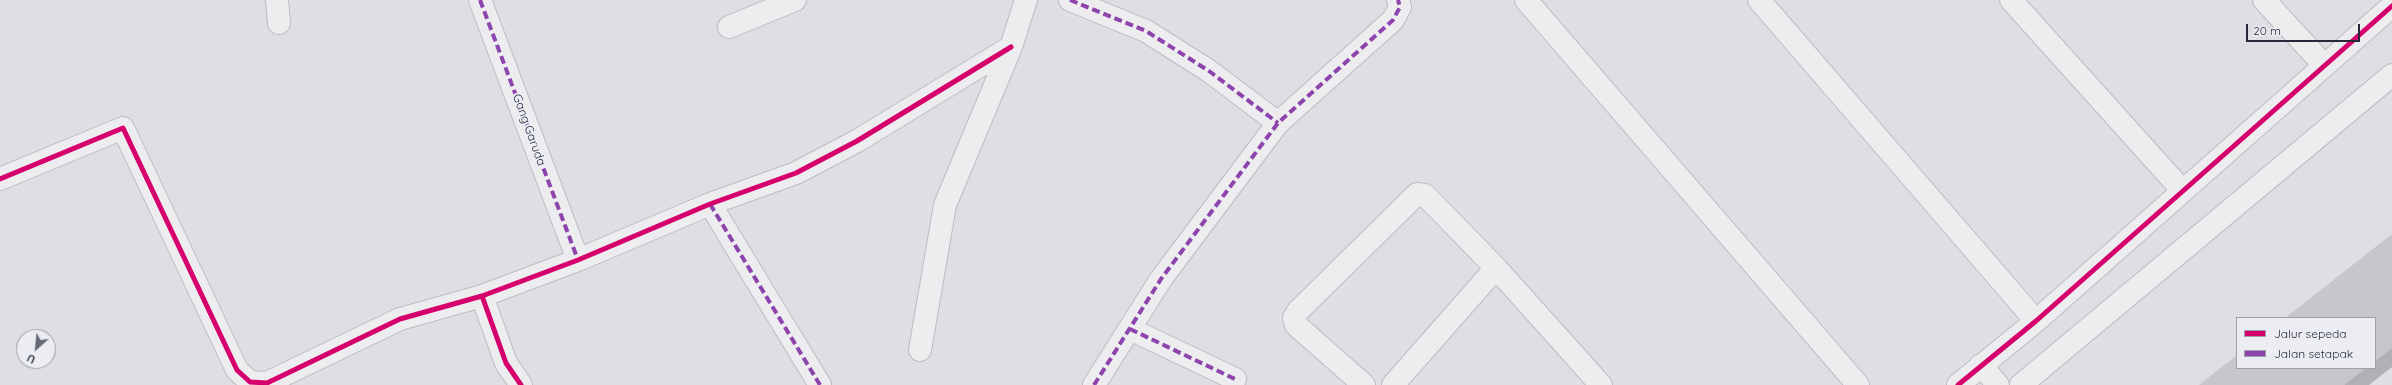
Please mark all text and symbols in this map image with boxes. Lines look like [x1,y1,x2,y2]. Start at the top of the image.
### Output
scale bar [2248,16,2362,42]
text: 20 m [2253,23,2281,38]
street label: Gang Garuda [509,92,549,168]
legend [2236,317,2376,369]
text: Jalur sepeda [2274,326,2347,341]
north arrow [16,329,56,369]
text: Jalan setapak [2274,346,2353,361]
text: U [24,351,38,367]

